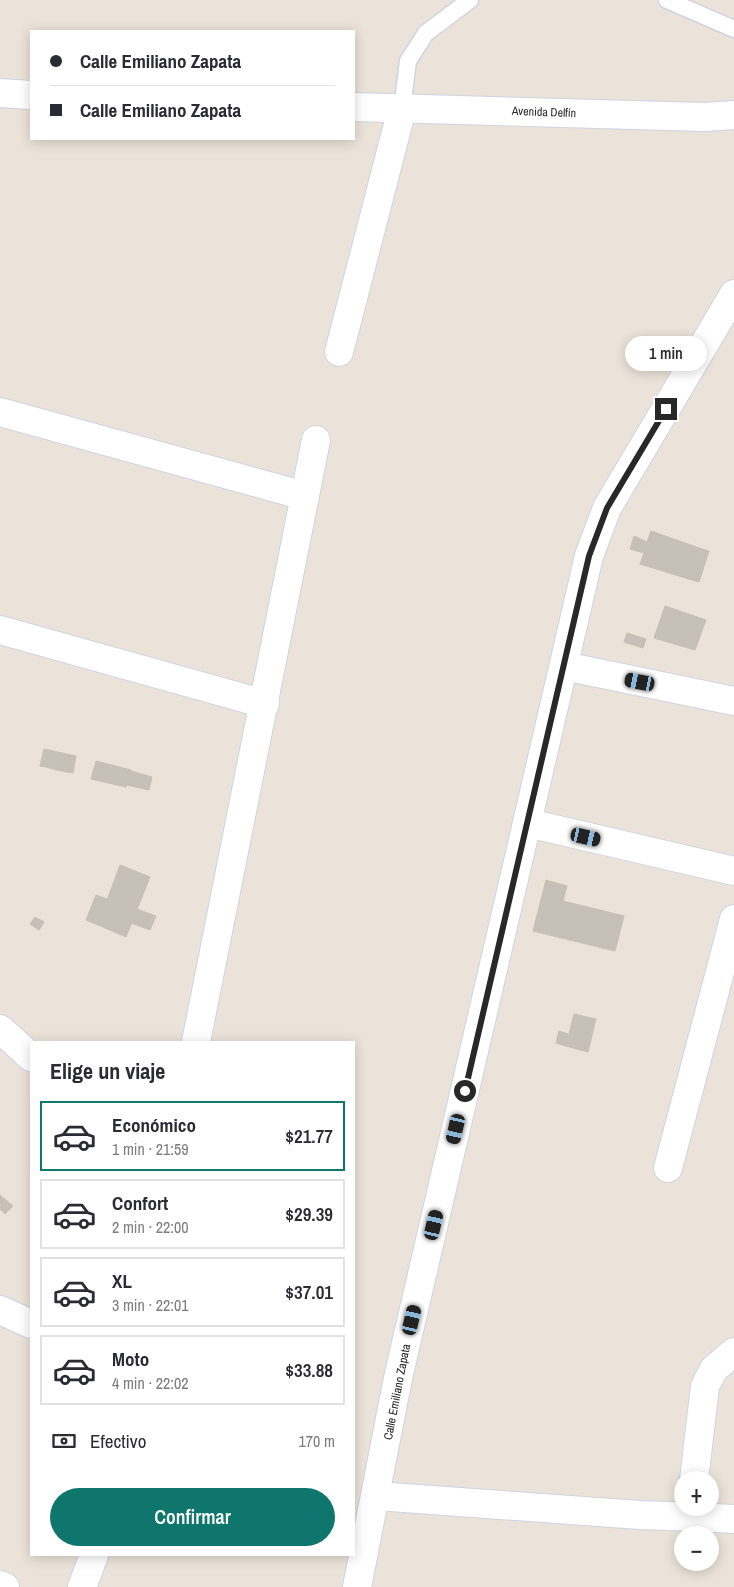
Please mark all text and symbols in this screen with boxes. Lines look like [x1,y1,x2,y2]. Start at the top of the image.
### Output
text: Calle Emiliano Zapata [80,48,241,74]
text: Calle Emiliano Zapata [80,97,241,123]
street label: Avenida Delfín [511,103,576,121]
callout: 1 min [625,336,707,372]
text: 1 min [649,342,683,364]
route end [655,398,677,420]
car [623,672,656,692]
car [569,826,602,848]
text: Elige un viaje [50,1056,165,1086]
route start [454,1080,476,1102]
text: Económico [112,1112,196,1138]
car [445,1113,466,1145]
icon: car [52,1114,97,1159]
text: $21.77 [285,1123,333,1149]
text: 1 min · 21:59 [112,1138,189,1160]
text: Confort [112,1190,168,1216]
icon: car [52,1192,97,1237]
text: $29.39 [285,1201,333,1227]
car [423,1209,444,1241]
text: 2 min · 22:00 [112,1216,189,1238]
text: XL [112,1268,132,1294]
icon: car [52,1270,97,1315]
text: $37.01 [285,1279,333,1305]
text: 3 min · 22:01 [112,1294,189,1316]
car [401,1304,422,1336]
street label: Calle Emiliano Zapata [380,1342,414,1441]
text: Moto [112,1346,149,1372]
icon: car [52,1348,97,1393]
text: $33.88 [285,1357,333,1383]
text: 4 min · 22:02 [112,1372,189,1394]
icon: cash [50,1427,78,1455]
text: Efectivo [90,1428,146,1454]
text: 170 m [299,1430,335,1452]
map controls [674,1471,719,1571]
button: + [674,1471,719,1516]
button: Confirmar [50,1488,335,1546]
button: − [674,1526,719,1571]

